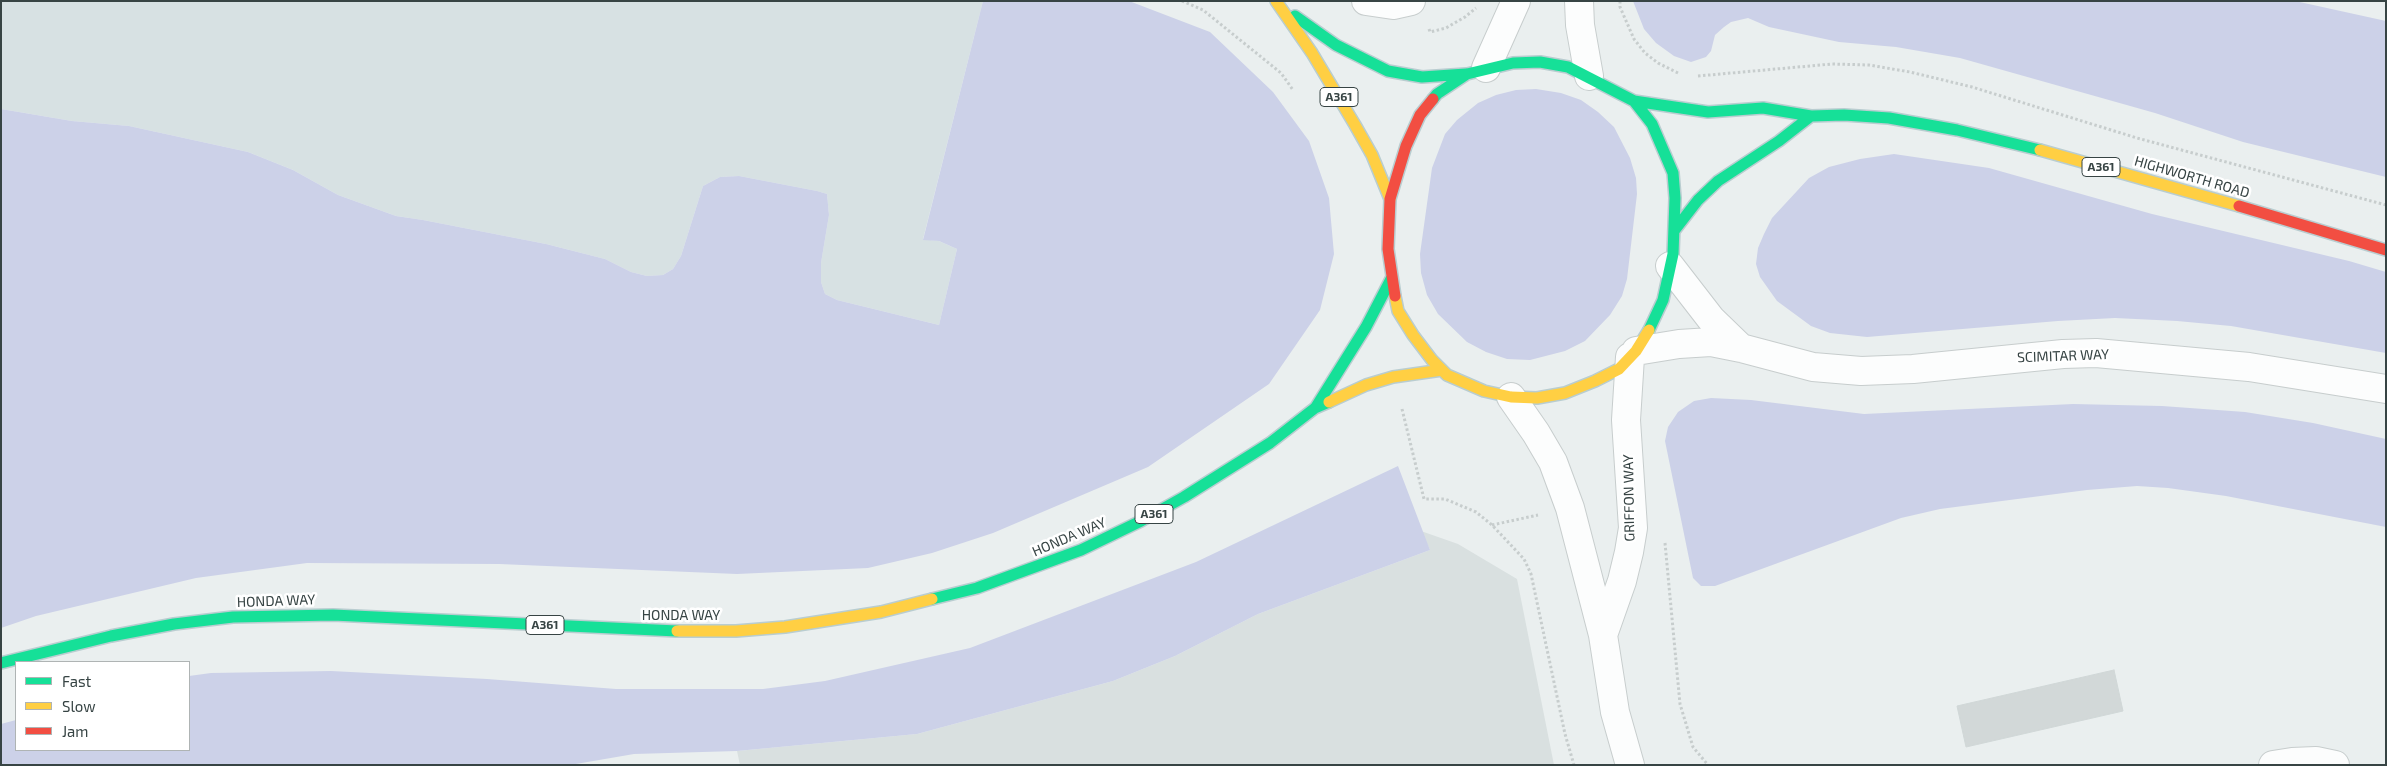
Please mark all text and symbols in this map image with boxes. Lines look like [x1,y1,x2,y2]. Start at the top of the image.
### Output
road number: A361 [1320,88,1358,106]
street label: HIGHWORTH ROAD [2133,153,2251,201]
road number: A361 [2082,158,2120,176]
street label: SCIMITAR WAY [2017,346,2109,366]
street label: GRIFFON WAY [1620,454,1638,542]
road number: A361 [1135,504,1173,524]
street label: HONDA WAY [1030,514,1108,560]
street label: HONDA WAY [236,591,316,611]
street label: HONDA WAY [642,607,720,623]
road number: A361 [526,616,564,634]
legend [15,661,190,751]
text: Fast [62,672,91,690]
text: Slow [62,697,96,715]
text: Jam [62,722,88,740]

